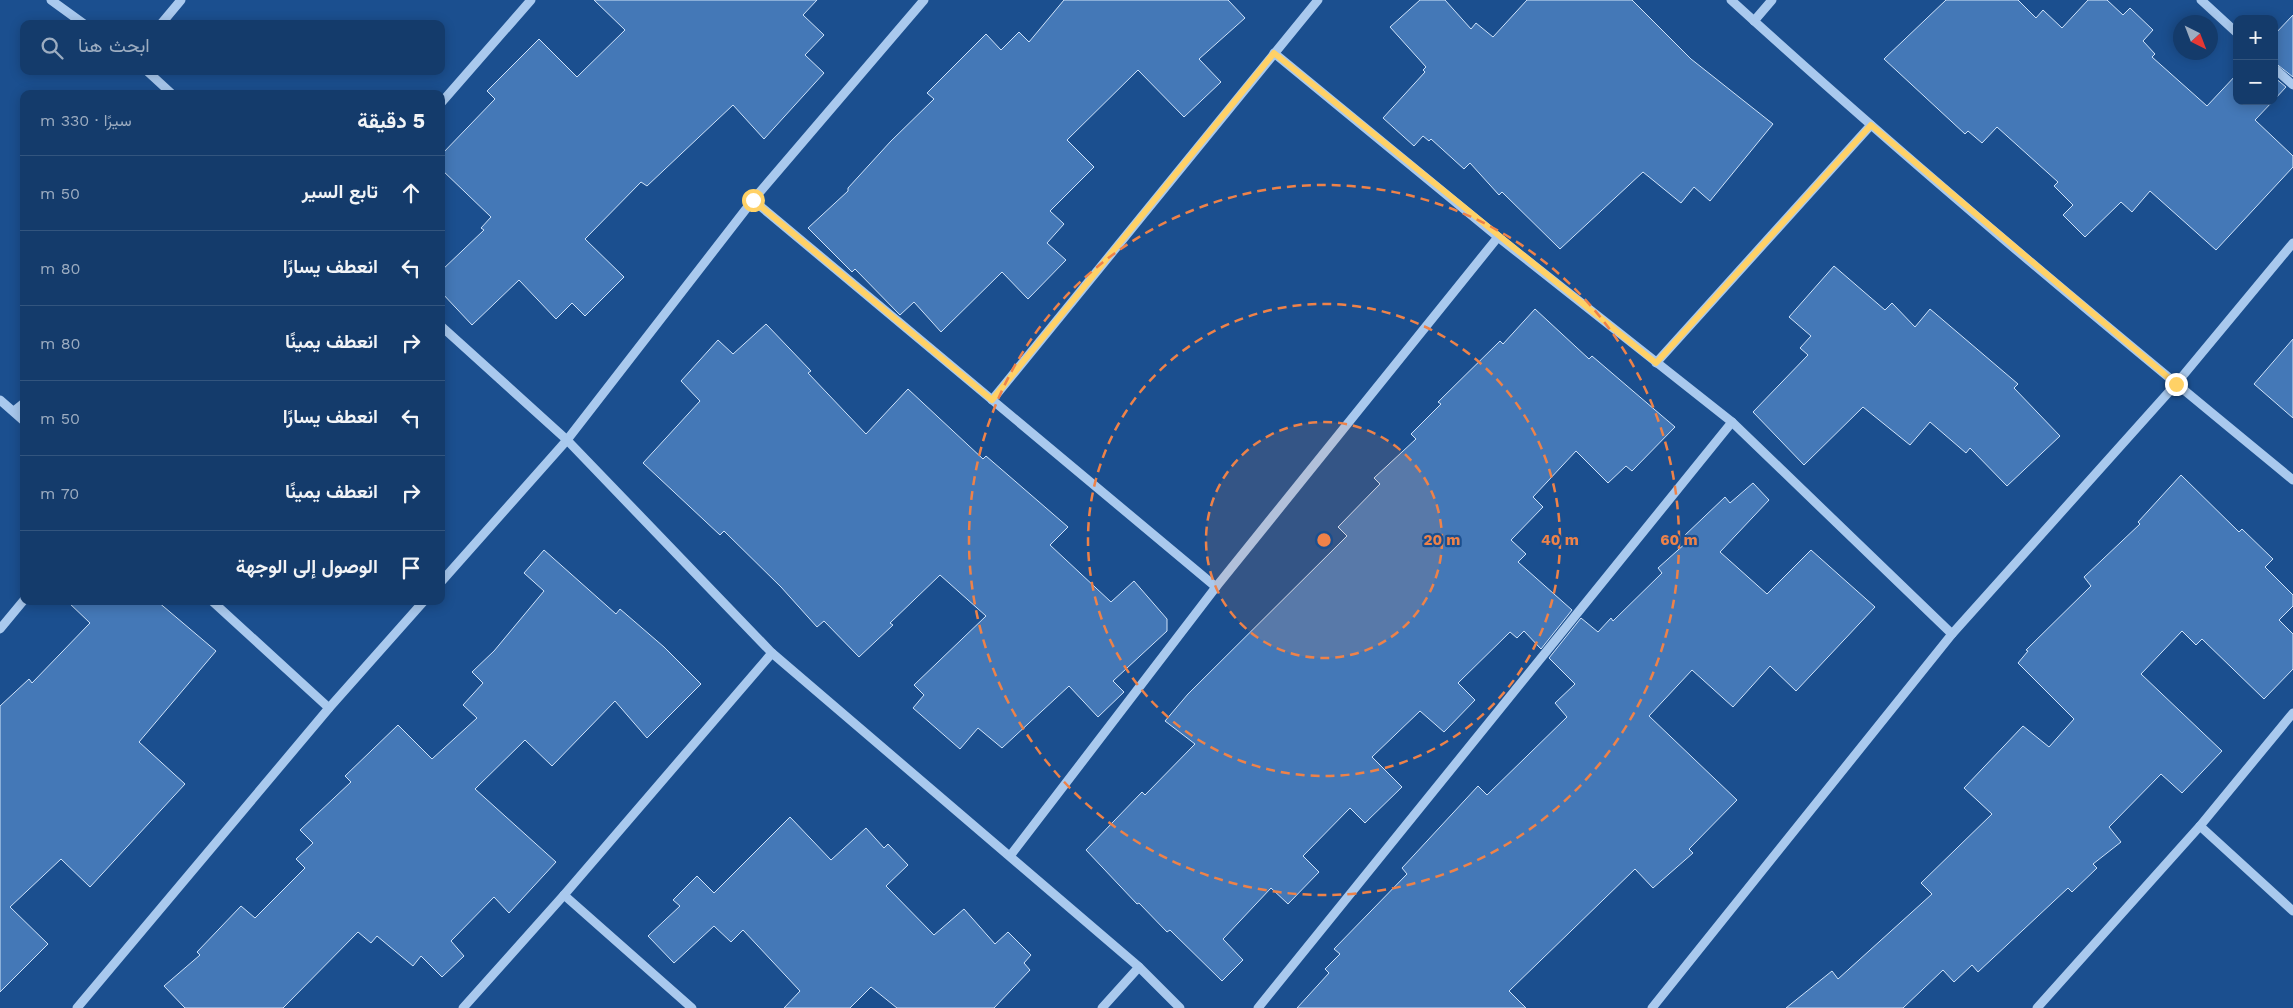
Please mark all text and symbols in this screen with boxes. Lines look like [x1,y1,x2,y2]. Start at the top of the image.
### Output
north arrow [2173,15,2218,60]
map controls [2233,15,2278,105]
button: + [2233,15,2278,60]
search box [20,20,445,75]
icon: search [38,34,66,62]
text: ابحث هنا [78,34,150,57]
button: − [2233,60,2278,105]
text: 5 دقيقة [357,108,425,133]
text: سيرًا · 330 m [40,111,132,130]
icon: ahead [397,179,425,207]
text: تابع السير [302,180,378,203]
text: 50 m [40,184,80,203]
route start [742,189,765,212]
icon: left [397,254,425,282]
text: انعطف يسارًا [283,255,378,278]
text: 80 m [40,259,81,278]
icon: right [397,329,425,357]
text: انعطف يمينًا [285,330,378,353]
text: 80 m [40,334,81,353]
route end [2165,373,2188,396]
icon: left [397,404,425,432]
text: انعطف يسارًا [283,405,378,428]
text: 50 m [40,409,80,428]
icon: right [397,479,425,507]
text: انعطف يمينًا [285,480,378,503]
text: 70 m [40,484,79,503]
centre of rings [1315,531,1333,549]
text: 20 m [1423,531,1461,549]
text: 40 m [1541,531,1579,549]
text: 60 m [1660,531,1698,549]
icon: arrive [397,554,425,582]
text: الوصول إلى الوجهة [236,555,378,578]

